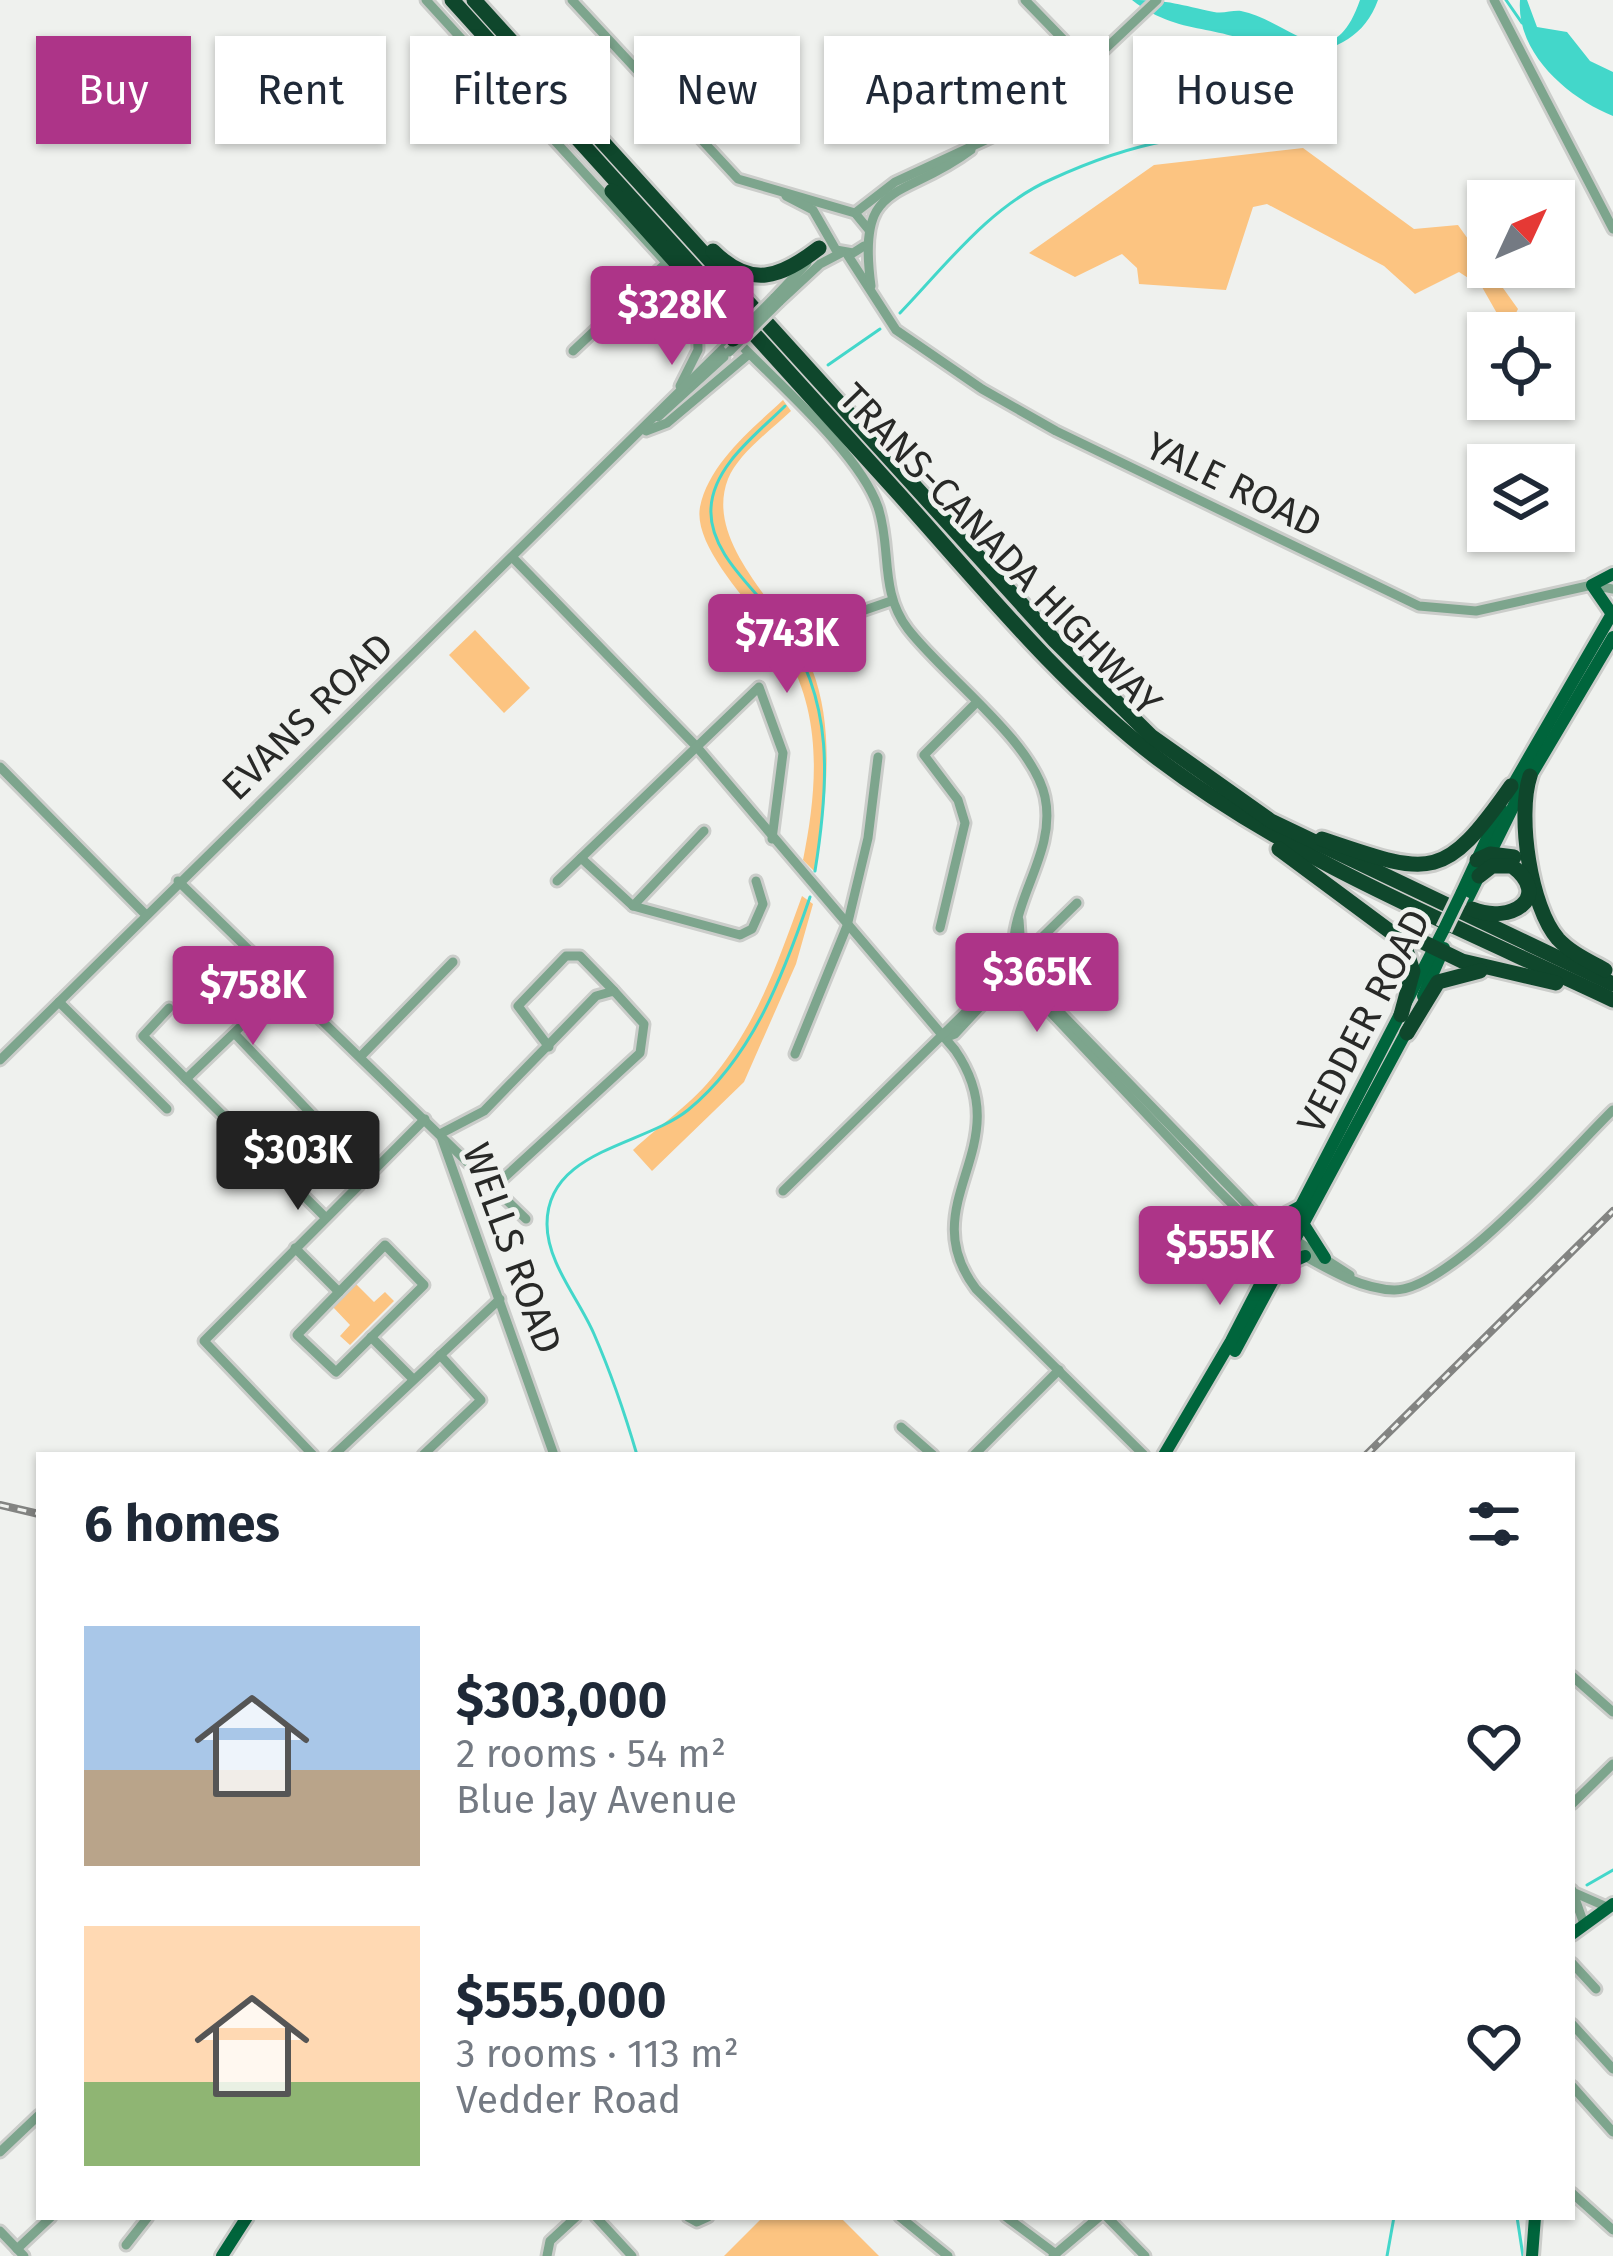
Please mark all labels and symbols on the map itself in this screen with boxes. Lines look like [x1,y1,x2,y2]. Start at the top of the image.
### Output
north arrow [1467,180,1575,288]
pin: $328K [588,266,756,368]
street label: TRANS-CANADA HIGHWAY [830,374,1171,726]
street label: YALE ROAD [1138,423,1329,547]
pin: $743K [703,594,871,696]
street label: EVANS ROAD [213,624,403,810]
street label: VEDDER ROAD [1288,902,1440,1141]
pin: $365K [953,933,1121,1035]
pin: $758K [169,946,337,1048]
pin: $303K [214,1111,382,1213]
street label: WELLS ROAD [453,1137,571,1360]
pin: $555K [1136,1206,1304,1308]

